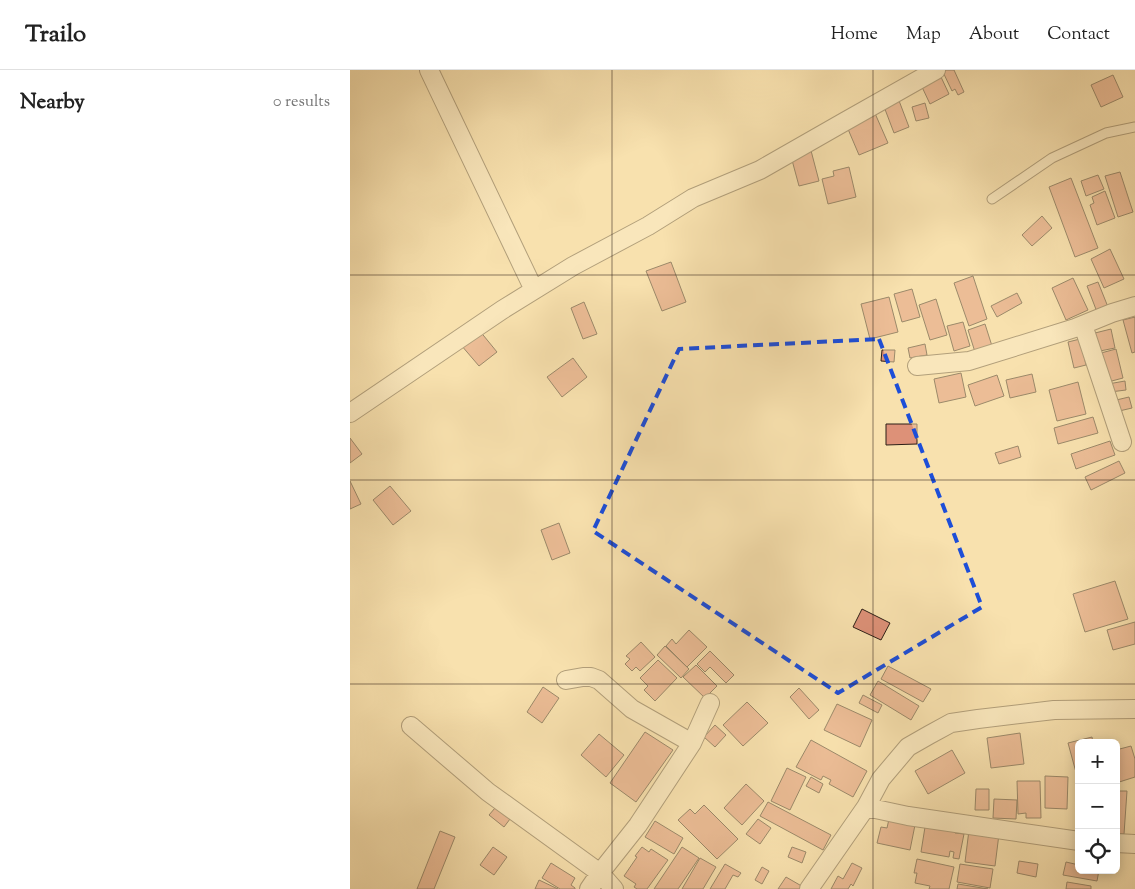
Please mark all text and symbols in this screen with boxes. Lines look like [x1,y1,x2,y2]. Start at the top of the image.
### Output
text: Trailo [25,18,86,52]
text: Home [831,22,878,48]
text: Map [906,22,941,48]
text: About [969,22,1019,48]
text: Contact [1047,22,1110,48]
text: Nearby [20,88,85,118]
text: 0 results [273,91,330,114]
map controls [1075,739,1120,874]
button: + [1075,739,1120,784]
button: − [1075,784,1120,829]
button: locate [1075,829,1120,874]

